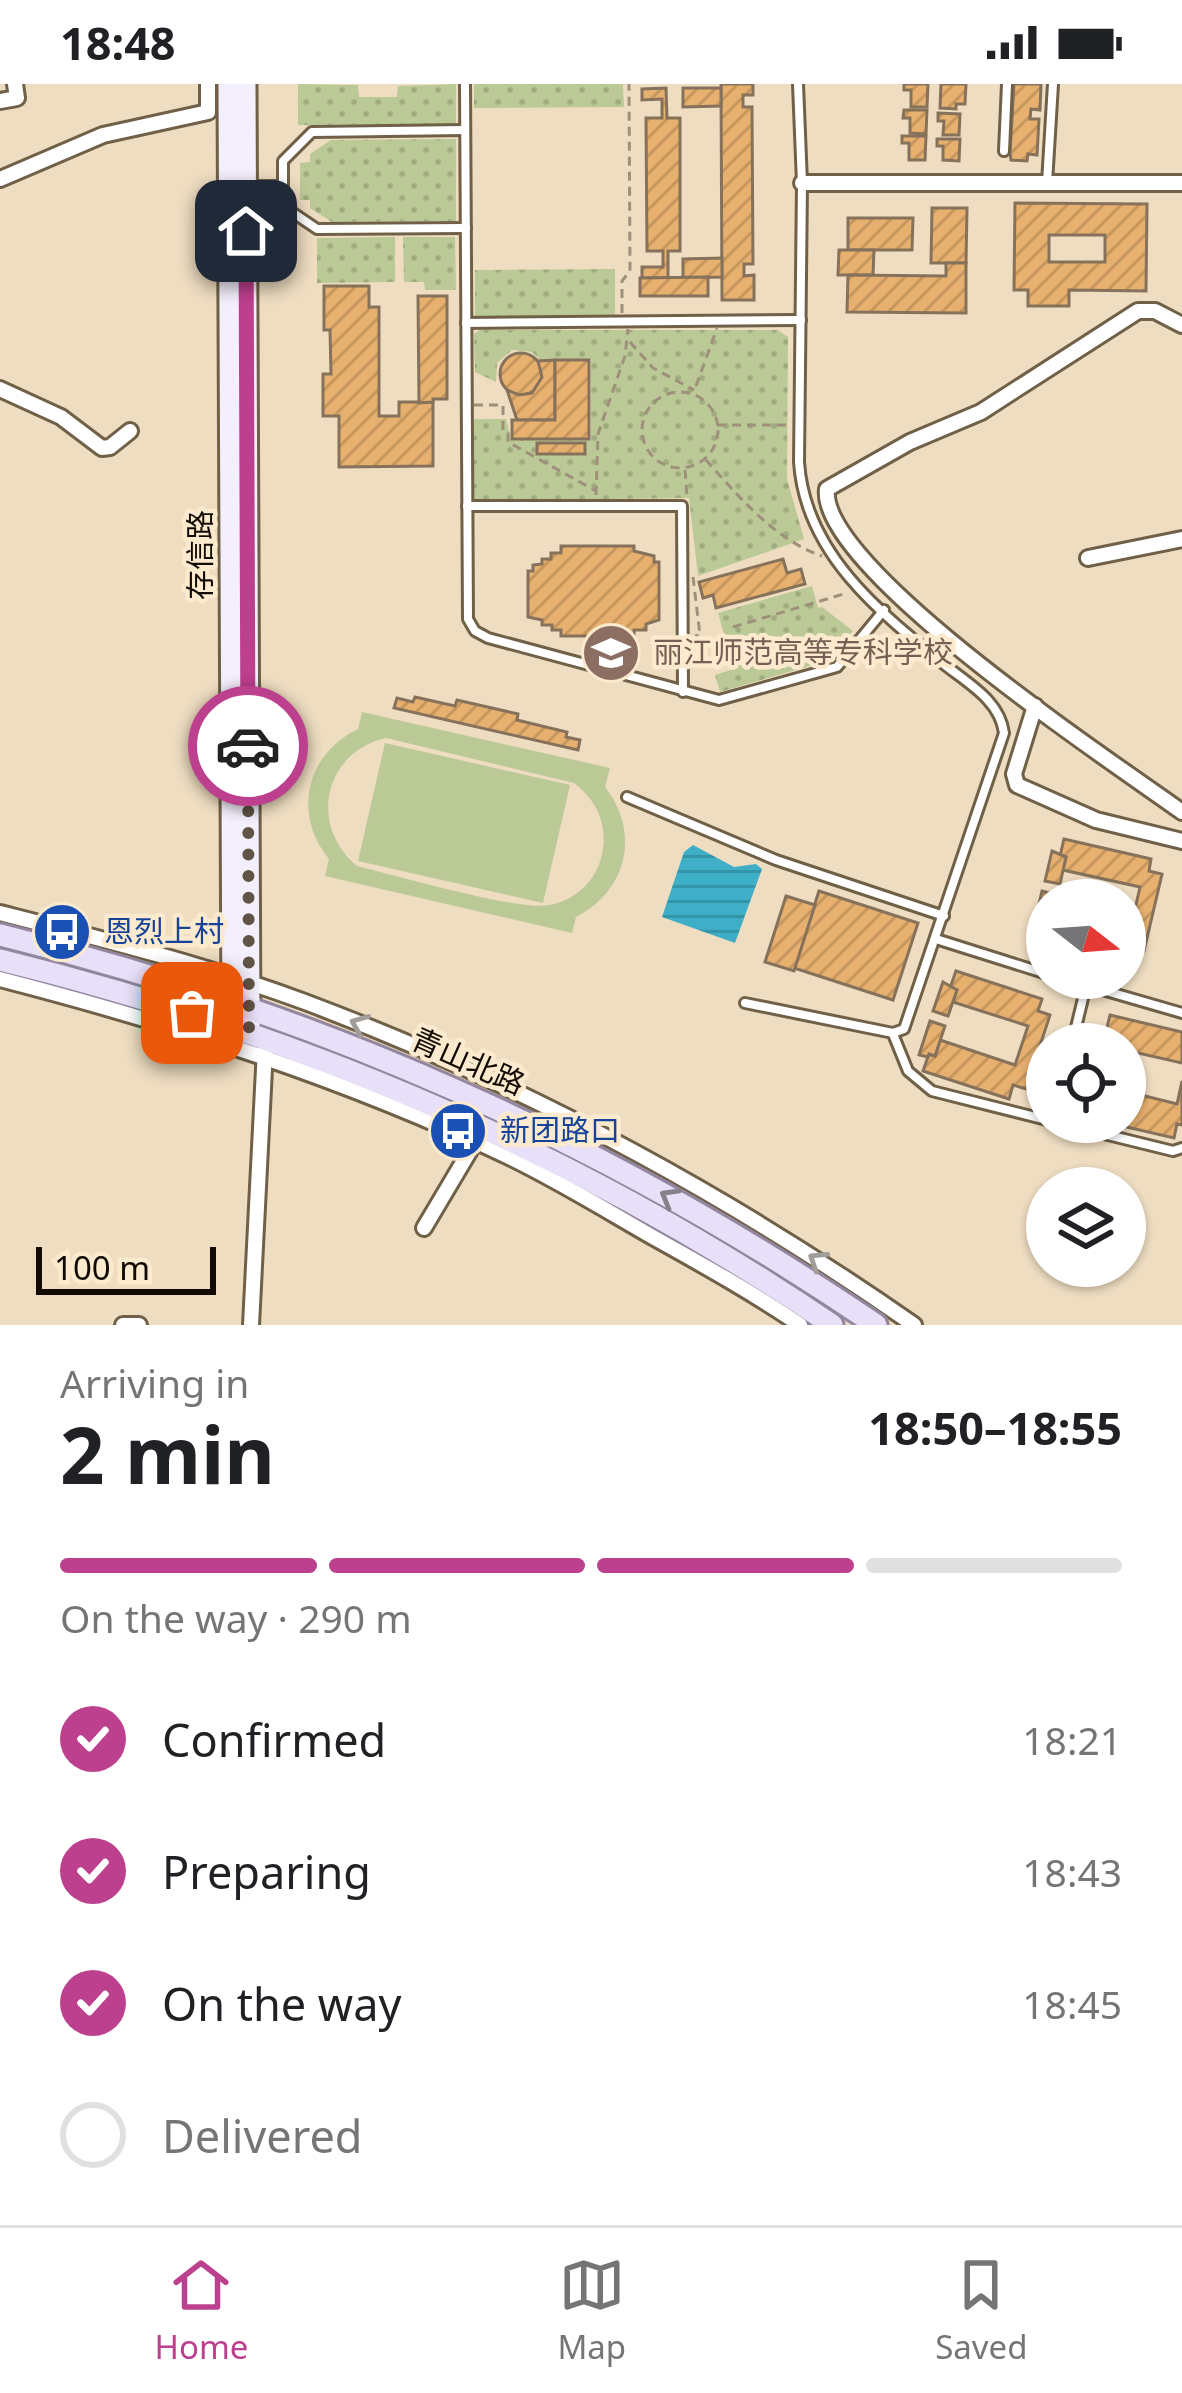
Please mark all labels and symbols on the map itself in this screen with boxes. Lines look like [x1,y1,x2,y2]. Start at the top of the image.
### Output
pin [195,180,297,282]
street label: 存信路 [179,510,220,600]
school or university icon: 丽江师范高等专科学校 [580,622,642,684]
place label: 丽江师范高等专科学校 [653,631,953,672]
courier [188,686,308,806]
north arrow [1026,879,1146,999]
bus stop icon: 恩烈上村 [31,901,93,963]
place label: 恩烈上村 [104,910,224,951]
pin [141,962,243,1064]
one-way arrow [349,1014,370,1038]
street label: 青山北路 [405,1017,532,1104]
bus stop icon: 新团路口 [427,1100,489,1162]
place label: 新团路口 [500,1109,620,1150]
one-way arrow [661,1188,682,1211]
scale bar [36,1241,216,1294]
one-way arrow [808,1251,830,1274]

